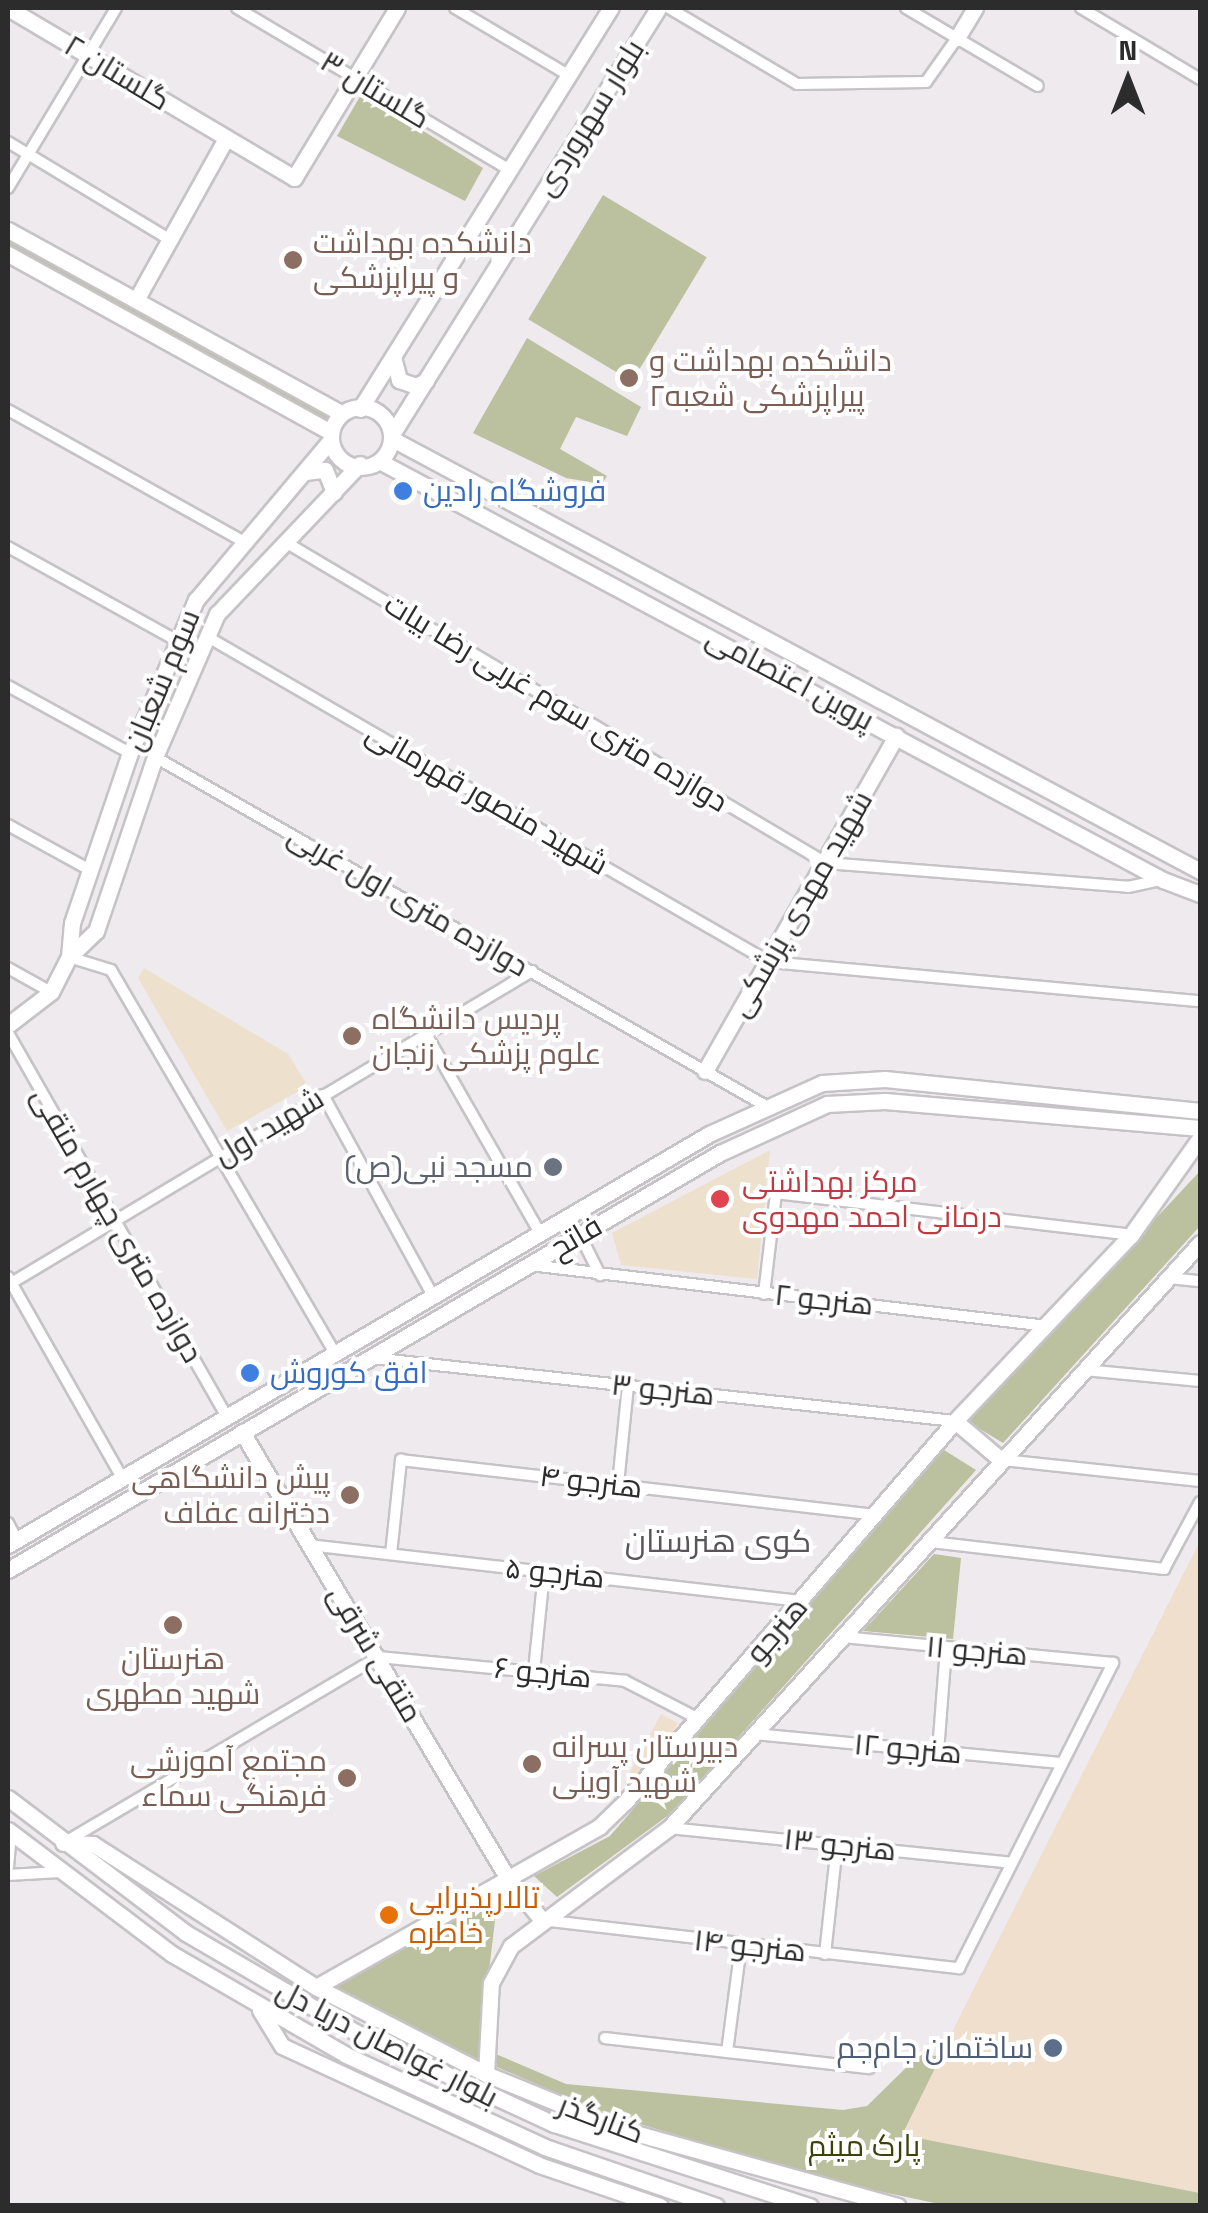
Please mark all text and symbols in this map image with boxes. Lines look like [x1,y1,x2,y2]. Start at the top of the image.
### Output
street label: گلستان ۲ [58,28,176,118]
north arrow [1078,30,1178,130]
text: N [1119,32,1137,68]
street label: بلوار سهروردی [528,33,652,203]
street label: گلستان ۳ [314,43,436,137]
place label: دانشکده بهداشت و پیراپزشکی [313,225,532,296]
marker: دانشکده بهداشت و پیراپزشکی [282,249,304,271]
place label: دانشکده بهداشت و پیراپزشکى شعبه۲ [649,343,892,414]
marker: دانشکده بهداشت و پیراپزشکى شعبه۲ [618,367,640,389]
place label: فروشگاه رادین [423,473,606,509]
marker: فروشگاه رادین [392,480,414,502]
street label: دوازده متری سوم غربی رضا بیات [378,586,734,820]
street label: سوم شعبان [116,604,208,756]
street label: پروین اعتصامی [700,620,880,738]
street label: شهید منصور قهرمانی [360,715,614,883]
street label: شهید مهدی پزشکی [722,785,880,1023]
street label: دوازده متری اول غربی [281,818,535,984]
place label: پردیس دانشگاه علوم پزشکى زنجان [372,1001,601,1072]
marker: پردیس دانشگاه علوم پزشکى زنجان [341,1025,363,1047]
street label: شهید اول [208,1080,330,1174]
street label: دوازده متری چهارم متقی [24,1081,210,1369]
place label: مسجد نبی(ص) [344,1149,533,1185]
marker: مسجد نبی(ص) [542,1156,564,1178]
place label: مرکز بهداشتی درمانی احمد مهدوی [742,1164,1002,1234]
marker: مرکز بهداشتی درمانی احمد مهدوی [707,1186,733,1212]
street label: فاتح [544,1208,608,1266]
street label: هنرجو ۲ [773,1277,875,1323]
place label: افق کوروش [270,1355,427,1391]
marker: افق کوروش [239,1362,261,1384]
street label: هنرجو ۳ [610,1367,716,1413]
street label: هنرجو ۴ [538,1458,644,1506]
place label: پیش دانشگاهی دخترانه عفاف [131,1460,330,1530]
marker: پیش دانشگاهی دخترانه عفاف [339,1484,361,1506]
district label: کوی هنرستان [625,1522,811,1560]
street label: هنرجو ۵ [504,1550,606,1596]
street label: متقی شرقی [320,1579,430,1729]
street label: هنرجو [739,1590,815,1670]
marker: هنرستان شهید مطهری [162,1614,184,1636]
street label: هنرجو ۱۱ [925,1629,1029,1673]
place label: هنرستان شهید مطهری [86,1641,260,1712]
street label: هنرجو ۶ [493,1650,593,1696]
street label: هنرجو ۱۲ [852,1726,964,1772]
place label: دبیرستان پسرانه شهید آوینی [552,1729,738,1800]
place label: مجتمع آموزشی فرهنگی سماء [130,1743,327,1814]
marker: دبیرستان پسرانه شهید آوینی [521,1753,543,1775]
marker: مجتمع آموزشی فرهنگی سماء [336,1767,358,1789]
street label: هنرجو ۱۳ [782,1821,898,1869]
place label: تالارپذیرایی خاطره [409,1880,539,1950]
marker: تالارپذیرایی خاطره [378,1904,400,1926]
street label: هنرجو ۱۴ [692,1922,808,1970]
street label: بلوار غواصان دریا دل [270,1973,504,2115]
place label: ساختمان جام‌جم [836,2030,1033,2066]
marker: ساختمان جام‌جم [1042,2037,1064,2059]
street label: کنارگذر [553,2086,649,2152]
park label: پارک میثم [808,2128,920,2164]

